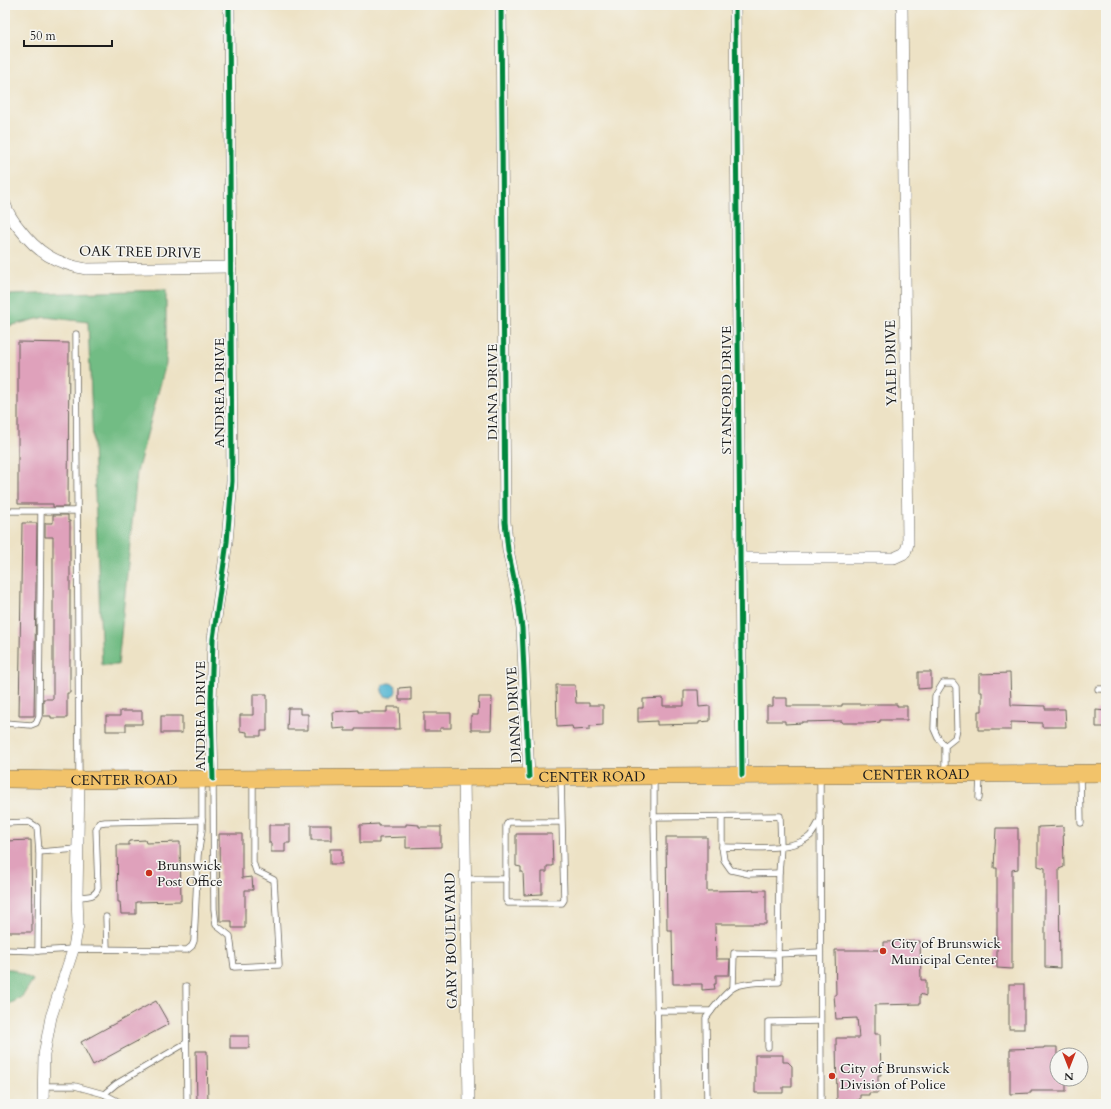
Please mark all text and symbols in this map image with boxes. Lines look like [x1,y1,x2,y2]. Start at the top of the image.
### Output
scale bar [24,22,112,48]
text: 50 m [30,28,57,44]
street label: OAK TREE DRIVE [79,241,202,263]
street label: YALE DRIVE [881,319,901,406]
street label: STANFORD DRIVE [717,325,736,454]
street label: ANDREA DRIVE [210,338,229,448]
street label: DIANA DRIVE [483,343,502,440]
street label: ANDREA DRIVE [191,661,210,771]
street label: DIANA DRIVE [502,666,526,764]
street label: CENTER ROAD [862,764,969,784]
street label: CENTER ROAD [538,767,645,786]
street label: CENTER ROAD [70,770,177,790]
place label: Brunswick Post Office [157,856,223,891]
marker: Brunswick Post Office [144,868,154,878]
street label: GARY BOULEVARD [440,873,462,1009]
place label: City of Brunswick Municipal Center [891,934,1001,969]
marker: City of Brunswick Municipal Center [878,946,888,956]
north arrow [1049,1047,1089,1087]
place label: City of Brunswick Division of Police [840,1059,950,1094]
text: N [1064,1069,1074,1084]
marker: City of Brunswick Division of Police [827,1071,837,1081]

